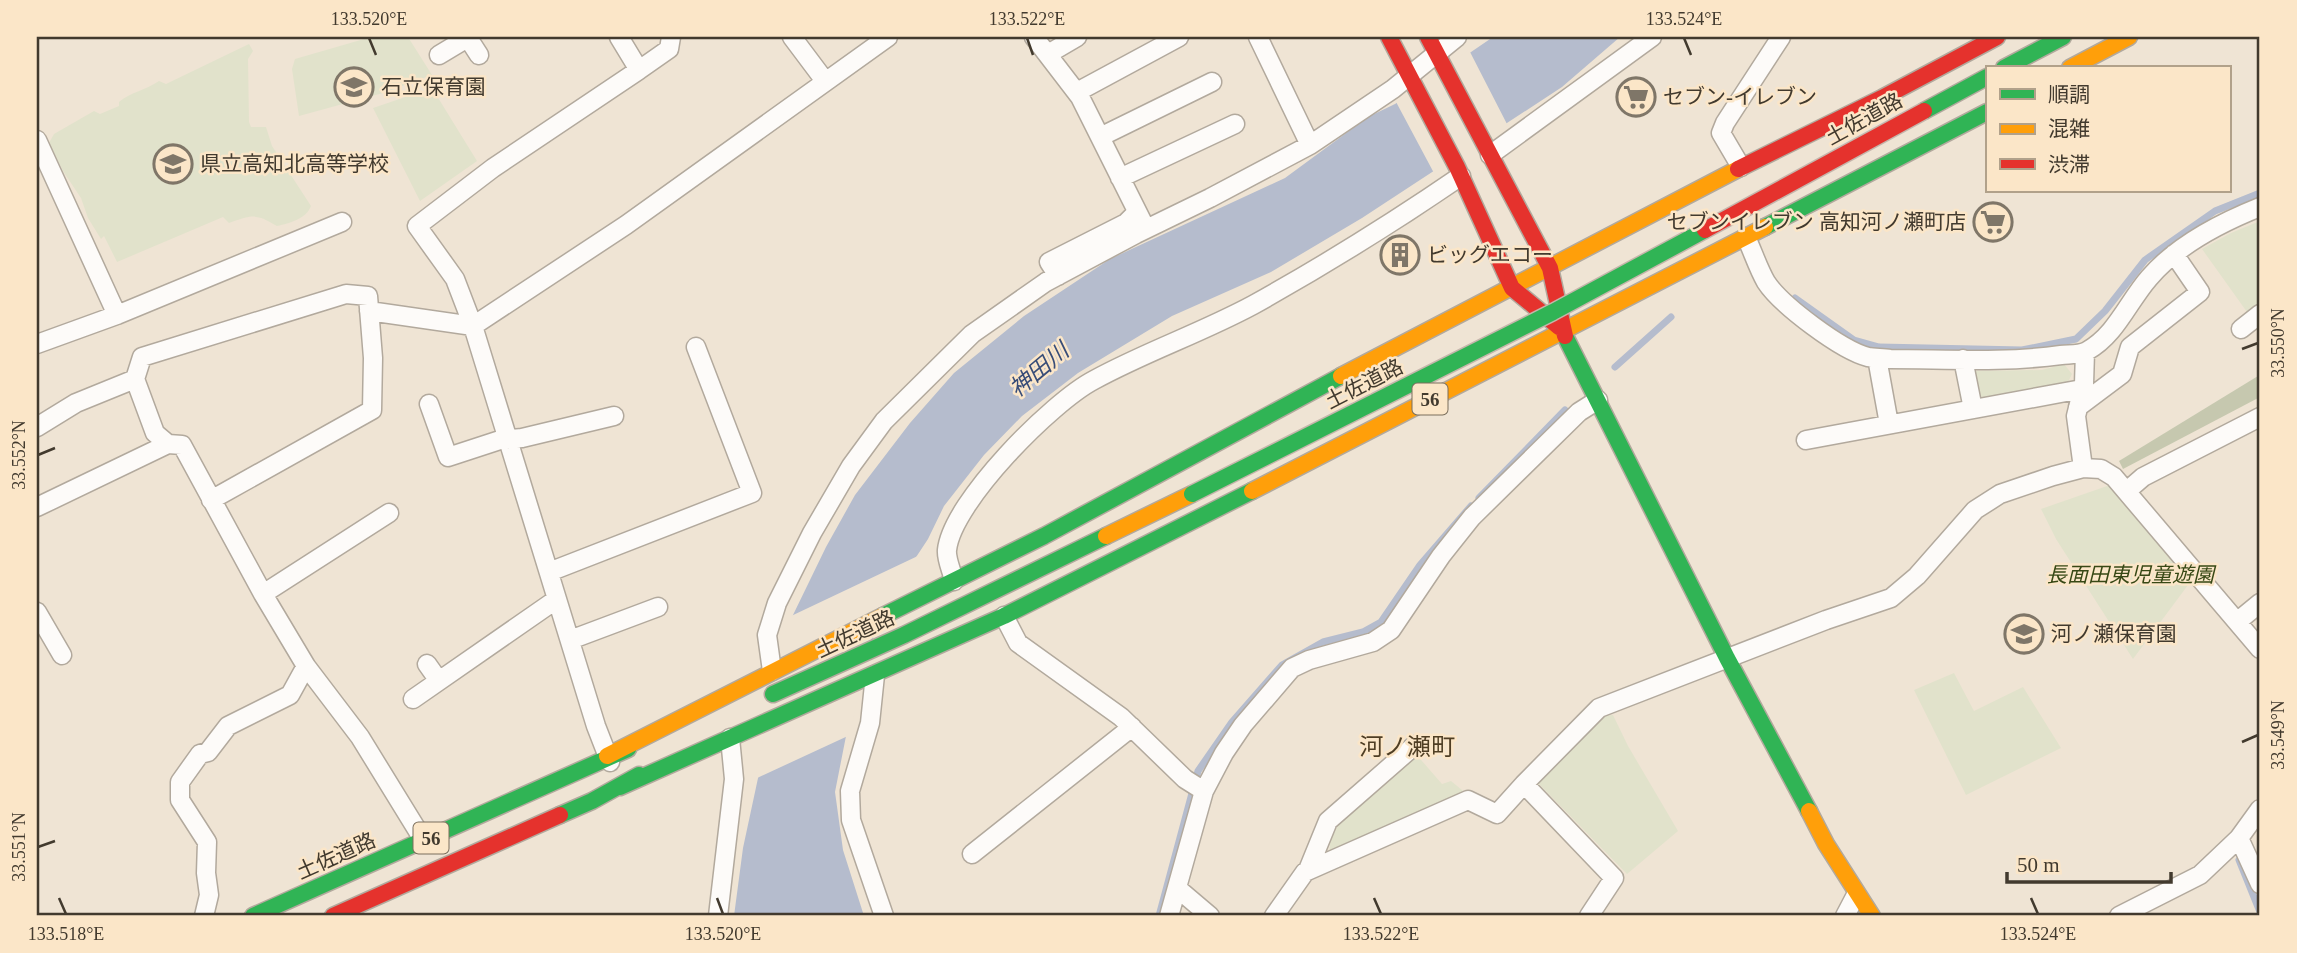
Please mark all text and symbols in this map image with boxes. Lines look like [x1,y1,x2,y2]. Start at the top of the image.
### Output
text: 133.520°E [331,9,407,29]
text: 133.522°E [989,9,1065,29]
text: 133.524°E [1646,9,1722,29]
school or university icon: 石立保育園 [333,66,375,108]
legend [1986,66,2230,192]
place label: 石立保育園 [381,75,486,99]
supermarket icon: セブン-イレブン [1615,76,1657,118]
text: 順調 [2048,83,2090,107]
place label: セブン-イレブン [1663,85,1817,109]
street label: 土佐道路 [1821,88,1907,150]
text: 混雑 [2048,117,2090,141]
school or university icon: 県立高知北高等学校 [152,143,194,185]
place label: 県立高知北高等学校 [200,152,389,176]
text: 渋滞 [2048,153,2090,177]
supermarket icon: セブンイレブン 高知河ノ瀬町店 [1972,201,2014,243]
place label: セブンイレブン 高知河ノ瀬町店 [1667,210,1966,234]
building icon: ビッグエコー [1379,234,1421,276]
place label: ビッグエコー [1427,243,1553,267]
text: 33.550°N [2268,308,2288,378]
water label: 神田川 [1005,336,1076,402]
street label: 土佐道路 [1321,354,1407,414]
road number: 56 [1412,384,1448,414]
text: 33.552°N [9,420,29,490]
park label: 長面田東児童遊園 [2046,563,2217,587]
street label: 土佐道路 [812,605,898,663]
school or university icon: 河ノ瀬保育園 [2003,613,2045,655]
place label: 河ノ瀬保育園 [2051,622,2177,646]
text: 33.549°N [2268,700,2288,770]
district label: 河ノ瀬町 [1359,734,1455,760]
text: 33.551°N [9,812,29,882]
road number: 56 [414,822,448,853]
street label: 土佐道路 [293,828,379,884]
scale bar [2007,841,2171,885]
text: 50 m [2017,853,2060,877]
text: 133.518°E [28,924,104,944]
text: 133.520°E [685,924,761,944]
text: 133.522°E [1343,924,1419,944]
text: 133.524°E [2000,924,2076,944]

